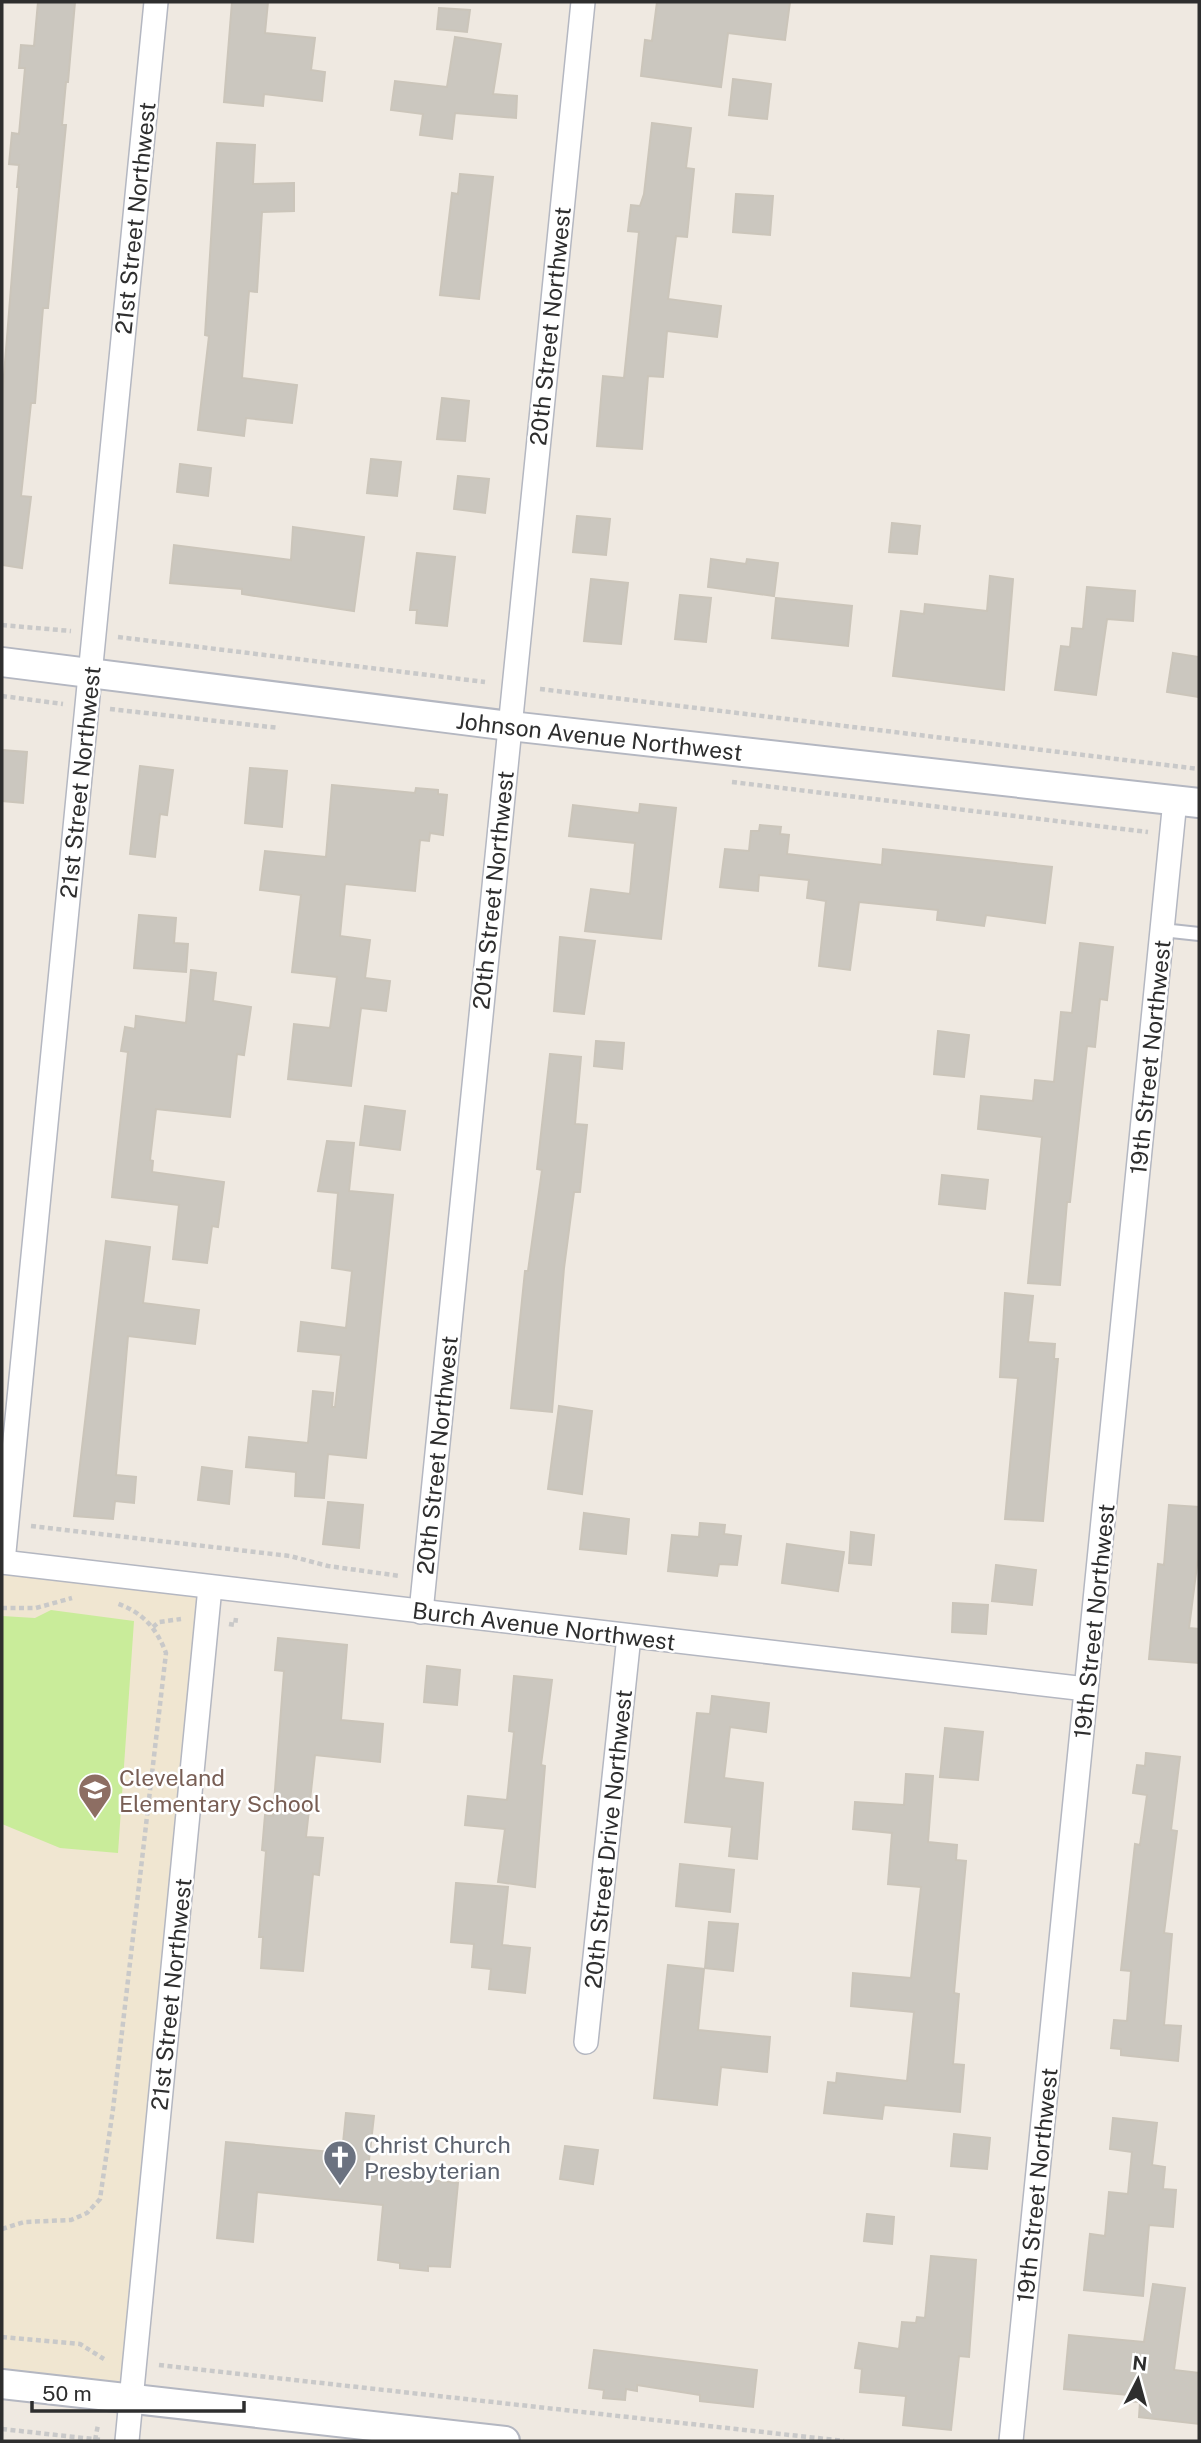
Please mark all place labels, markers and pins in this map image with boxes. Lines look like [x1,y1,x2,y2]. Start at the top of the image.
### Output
place label: Cleveland Elementary School [119,1764,321,1817]
school or university icon: Cleveland Elementary School [76,1771,114,1820]
place label: Christ Church Presbyterian [364,2131,511,2184]
church icon: Christ Church Presbyterian [321,2138,359,2187]

